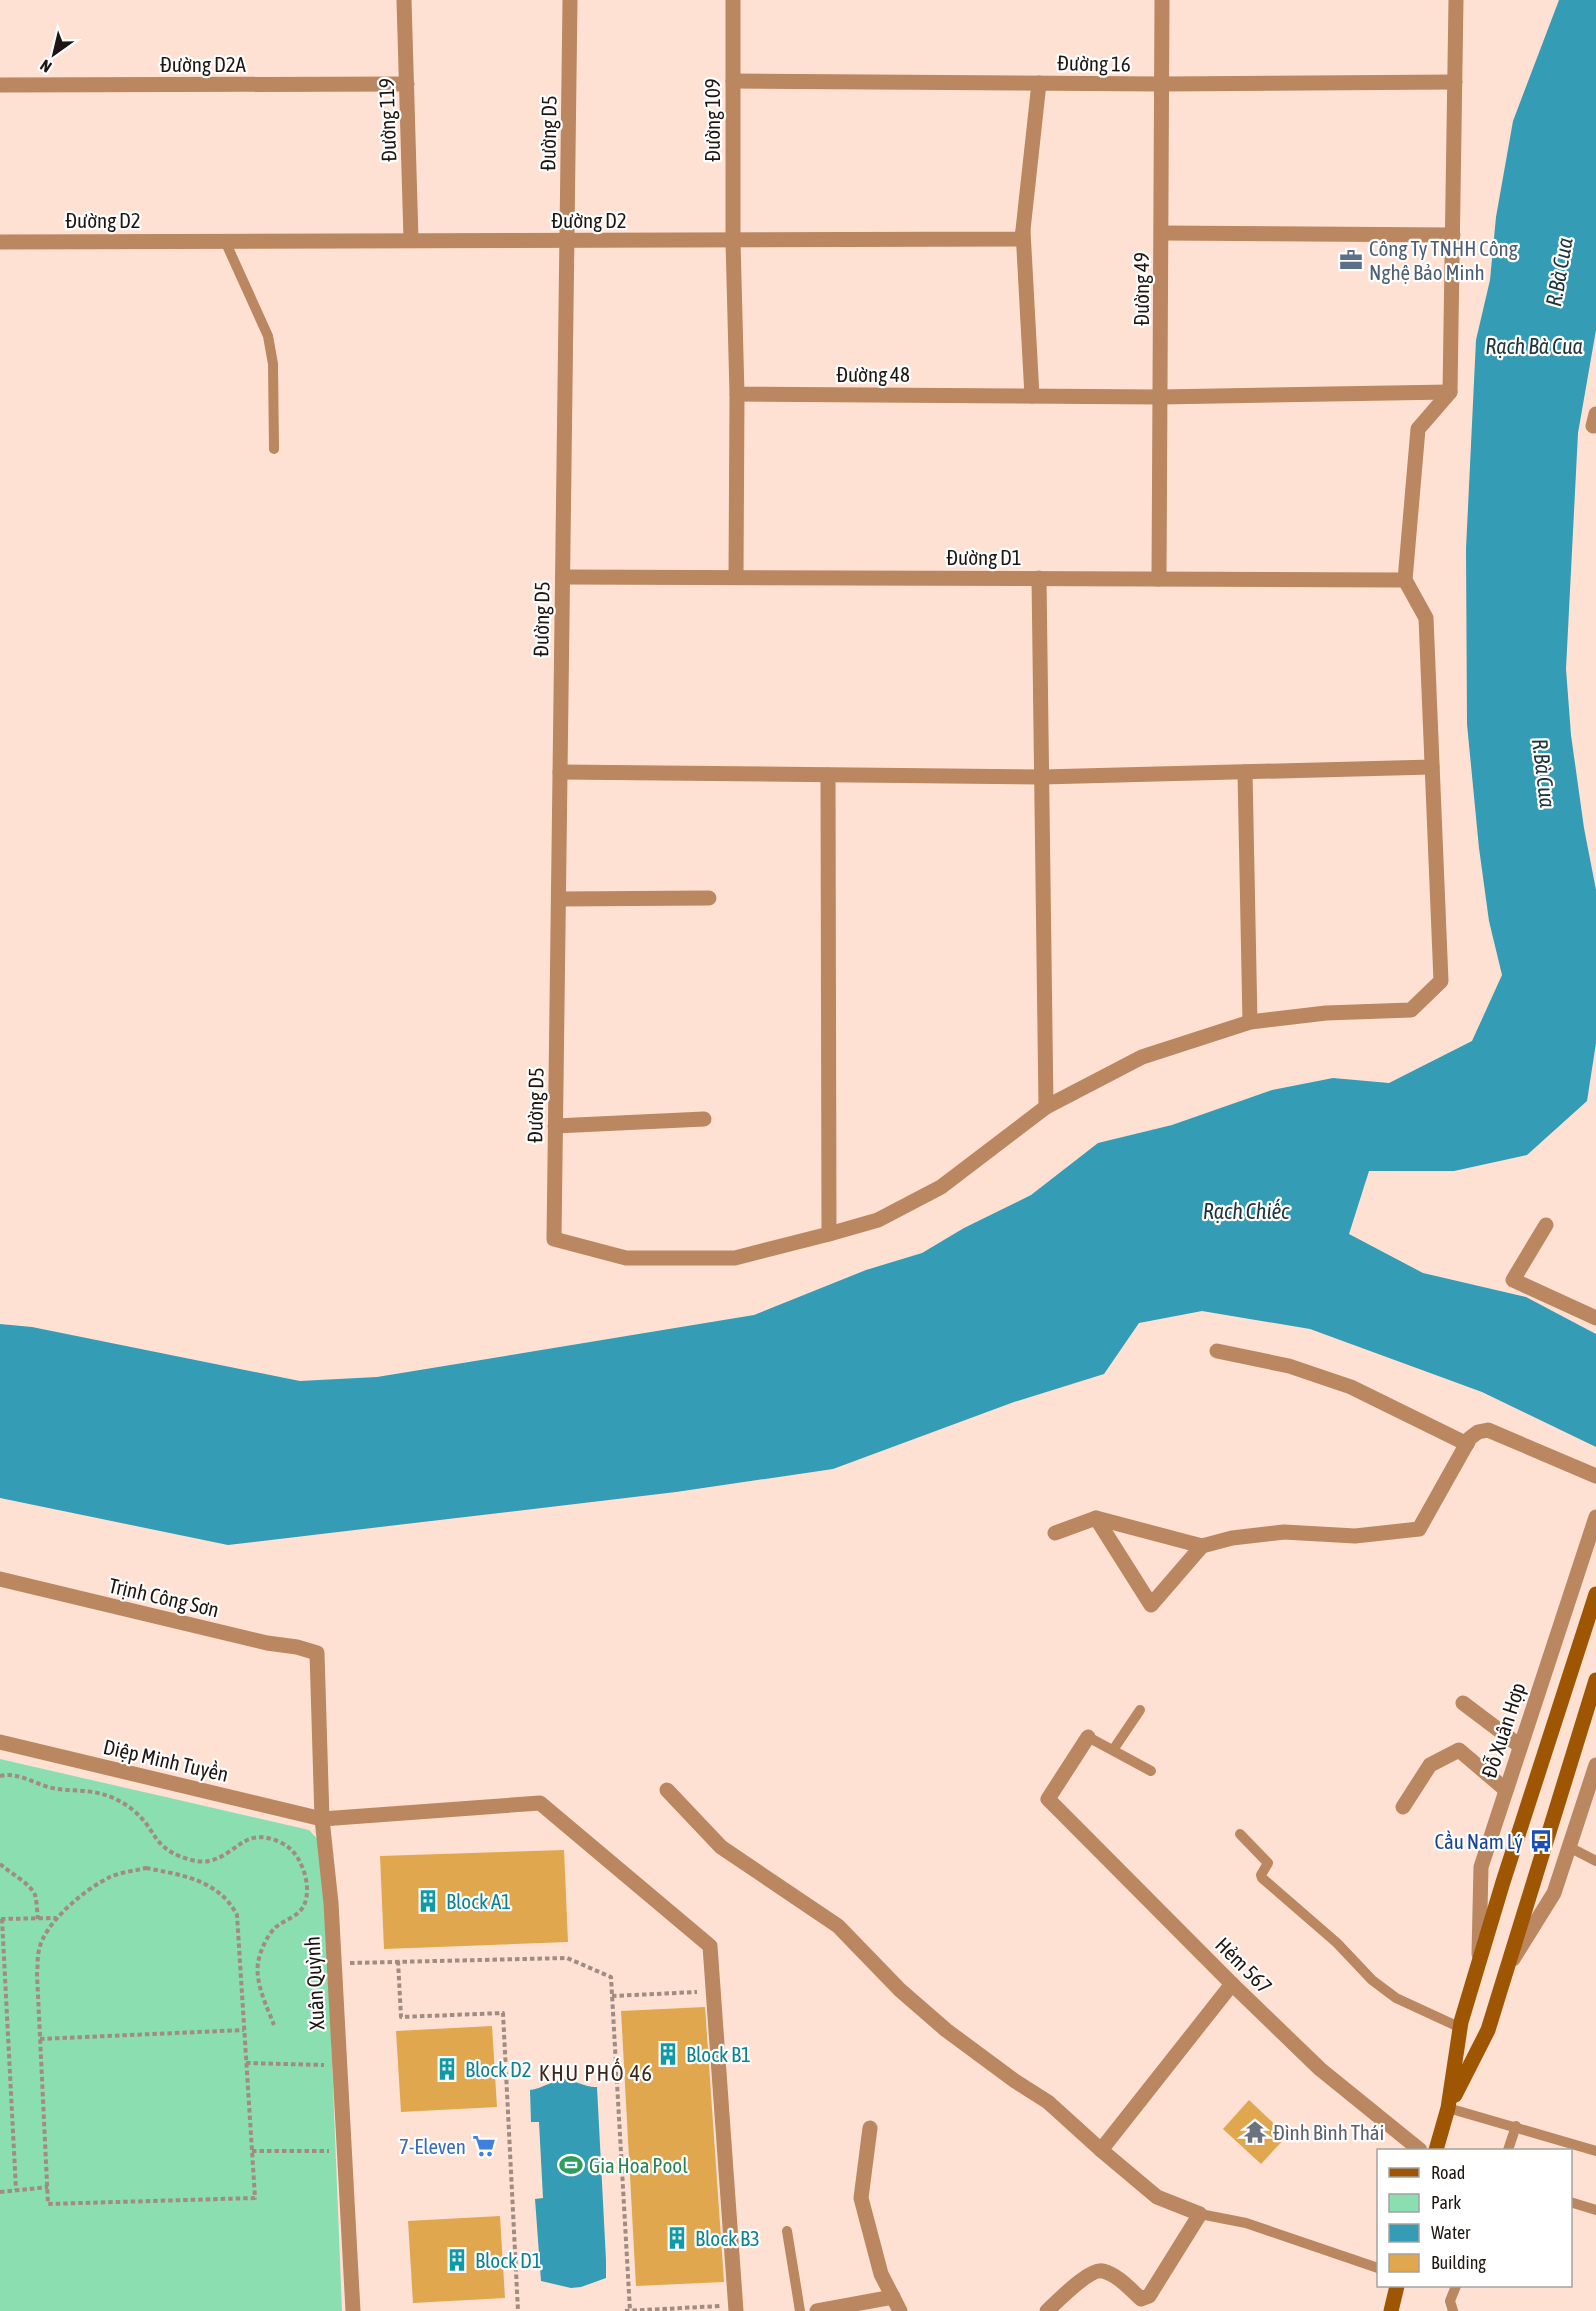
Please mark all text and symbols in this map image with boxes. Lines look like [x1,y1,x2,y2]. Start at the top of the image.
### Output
north arrow [24,24,84,84]
street label: Đường 16 [1057,50,1131,76]
street label: Đường D2A [160,52,247,76]
text: N [37,56,55,77]
street label: Đường 119 [374,78,400,162]
street label: Đường 109 [700,78,724,162]
street label: Đường D5 [535,95,561,171]
street label: Đường D2 [65,208,141,232]
street label: Đường D2 [551,208,627,232]
place label: Công Ty TNHH Công Nghệ Bảo Minh [1369,236,1518,284]
water label: R.Bà Cua [1540,236,1578,308]
office icon: Công Ty TNHH Công Nghệ Bảo Minh [1338,247,1364,273]
street label: Đường 49 [1129,252,1153,326]
water label: Rạch Bà Cua [1485,333,1583,359]
street label: Đường 48 [836,362,910,386]
street label: Đường D1 [946,545,1022,569]
street label: Đường D5 [528,581,554,657]
water label: R.Bà Cua [1527,737,1561,809]
street label: Đường D5 [522,1067,548,1143]
water label: Rạch Chiếc [1203,1198,1290,1224]
street label: Trịnh Công Sơn [106,1573,222,1621]
street label: Đỗ Xuân Hợp [1476,1679,1530,1781]
street label: Diệp Minh Tuyền [101,1734,231,1786]
bus stop icon: Cầu Nam Lý [1528,1828,1554,1854]
place label: Cầu Nam Lý [1434,1829,1523,1853]
building icon: Block A1 [415,1888,441,1914]
place label: Block A1 [446,1889,511,1913]
street label: Hẻm 567 [1211,1932,1277,1998]
street label: Xuân Quỳnh [300,1936,328,2030]
building icon: Block B1 [655,2041,681,2067]
place label: Block B1 [686,2042,751,2066]
building icon: Block D2 [434,2056,460,2082]
place label: Block D2 [465,2057,532,2081]
district label: KHU PHỐ 46 [539,2058,653,2086]
temple icon: Đình Bình Thái [1242,2119,1268,2145]
place label: Đình Bình Thái [1273,2120,1384,2144]
supermarket icon: 7-Eleven [471,2133,497,2159]
place label: 7-Eleven [399,2134,466,2158]
legend [1377,2149,1572,2287]
sports icon: Gia Hoa Pool [558,2152,584,2178]
place label: Gia Hoa Pool [589,2153,688,2177]
text: Road [1431,2162,1465,2183]
text: Park [1431,2192,1461,2213]
text: Water [1431,2222,1471,2243]
building icon: Block B3 [664,2225,690,2251]
place label: Block B3 [695,2226,760,2250]
building icon: Block D1 [444,2247,470,2273]
place label: Block D1 [475,2248,542,2272]
text: Building [1431,2252,1486,2273]

